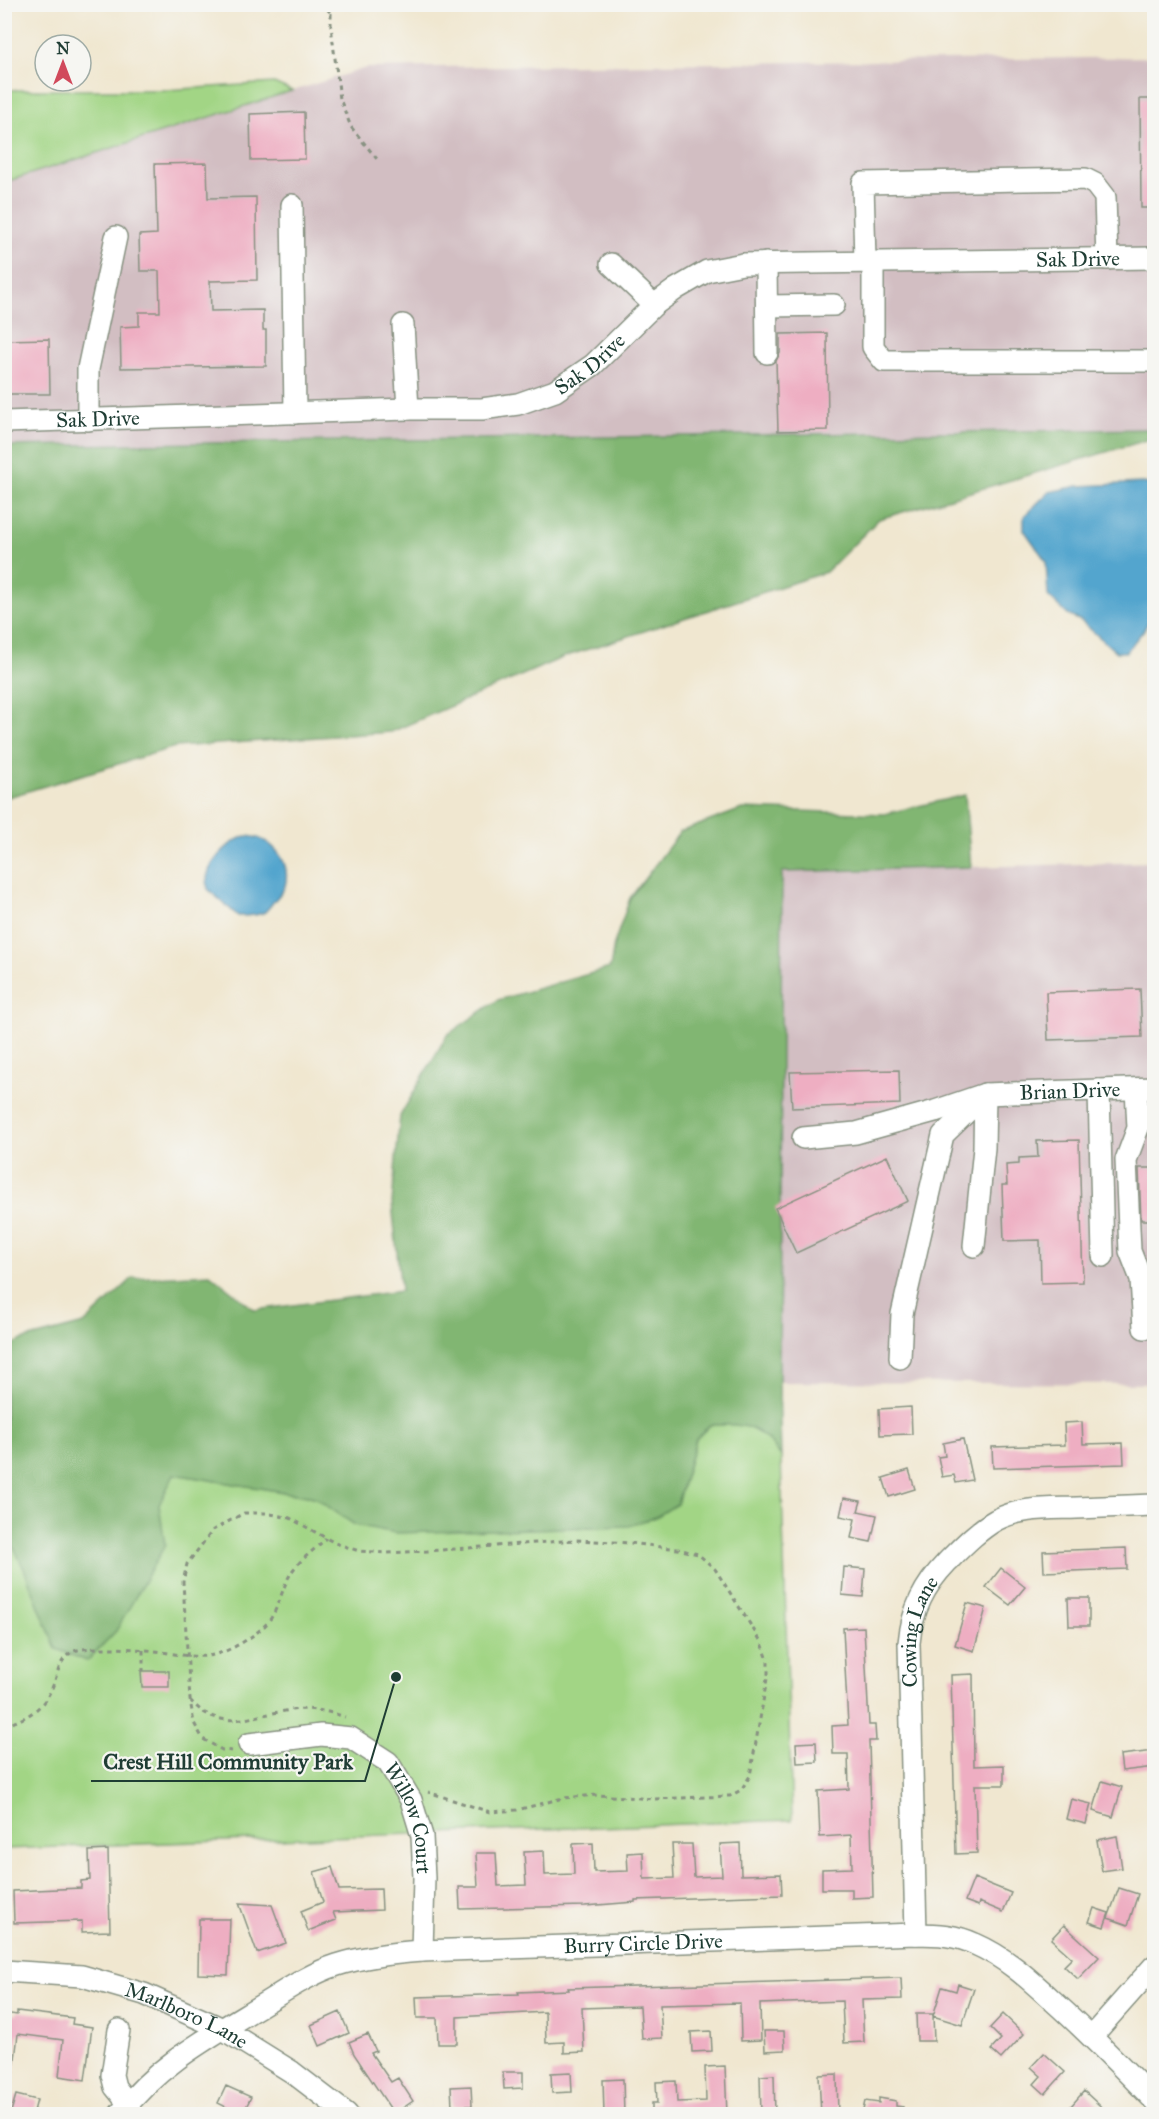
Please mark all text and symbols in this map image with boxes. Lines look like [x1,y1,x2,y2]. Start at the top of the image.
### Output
north arrow [33,33,93,93]
text: N [56,39,70,58]
street label: Sak Drive [1036,245,1120,273]
street label: Sak Drive [550,327,631,400]
street label: Sak Drive [56,405,141,433]
street label: Brian Drive [1019,1076,1121,1106]
street label: Cowing Lane [896,1570,944,1688]
callout: Crest Hill Community Park [91,1741,365,1781]
text: Crest Hill Community Park [103,1748,354,1775]
street label: Willow Court [378,1757,437,1875]
street label: Burry Circle Drive [563,1928,723,1959]
street label: Marlboro Lane [122,1976,253,2054]

